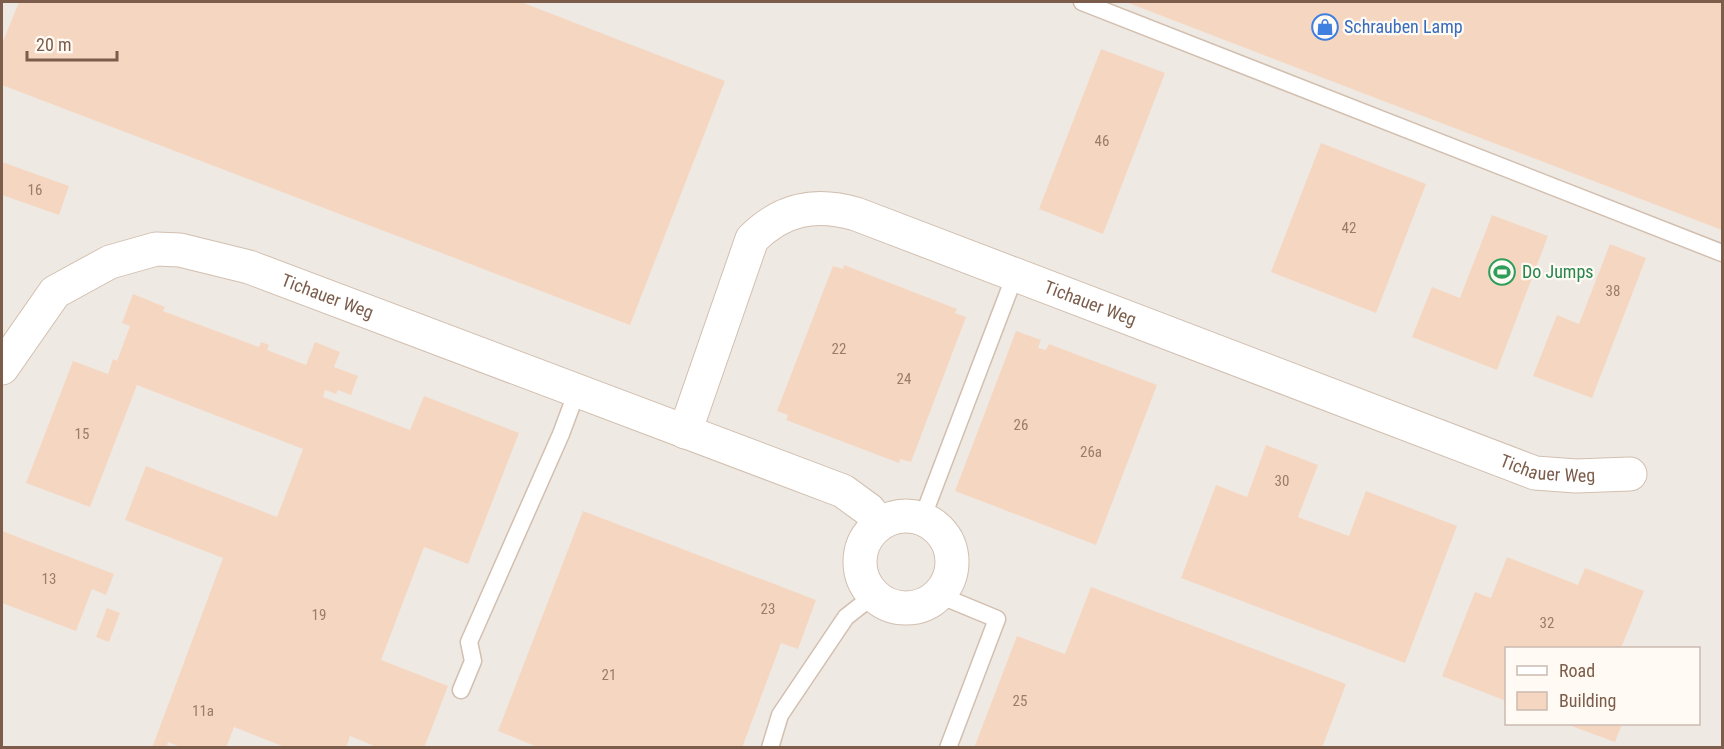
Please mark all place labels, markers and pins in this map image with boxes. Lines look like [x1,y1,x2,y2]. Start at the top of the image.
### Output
shop icon: Schrauben Lamp [1310,12,1340,42]
place label: Schrauben Lamp [1344,16,1463,37]
sports icon: Do Jumps [1487,257,1517,287]
place label: Do Jumps [1522,261,1593,282]

